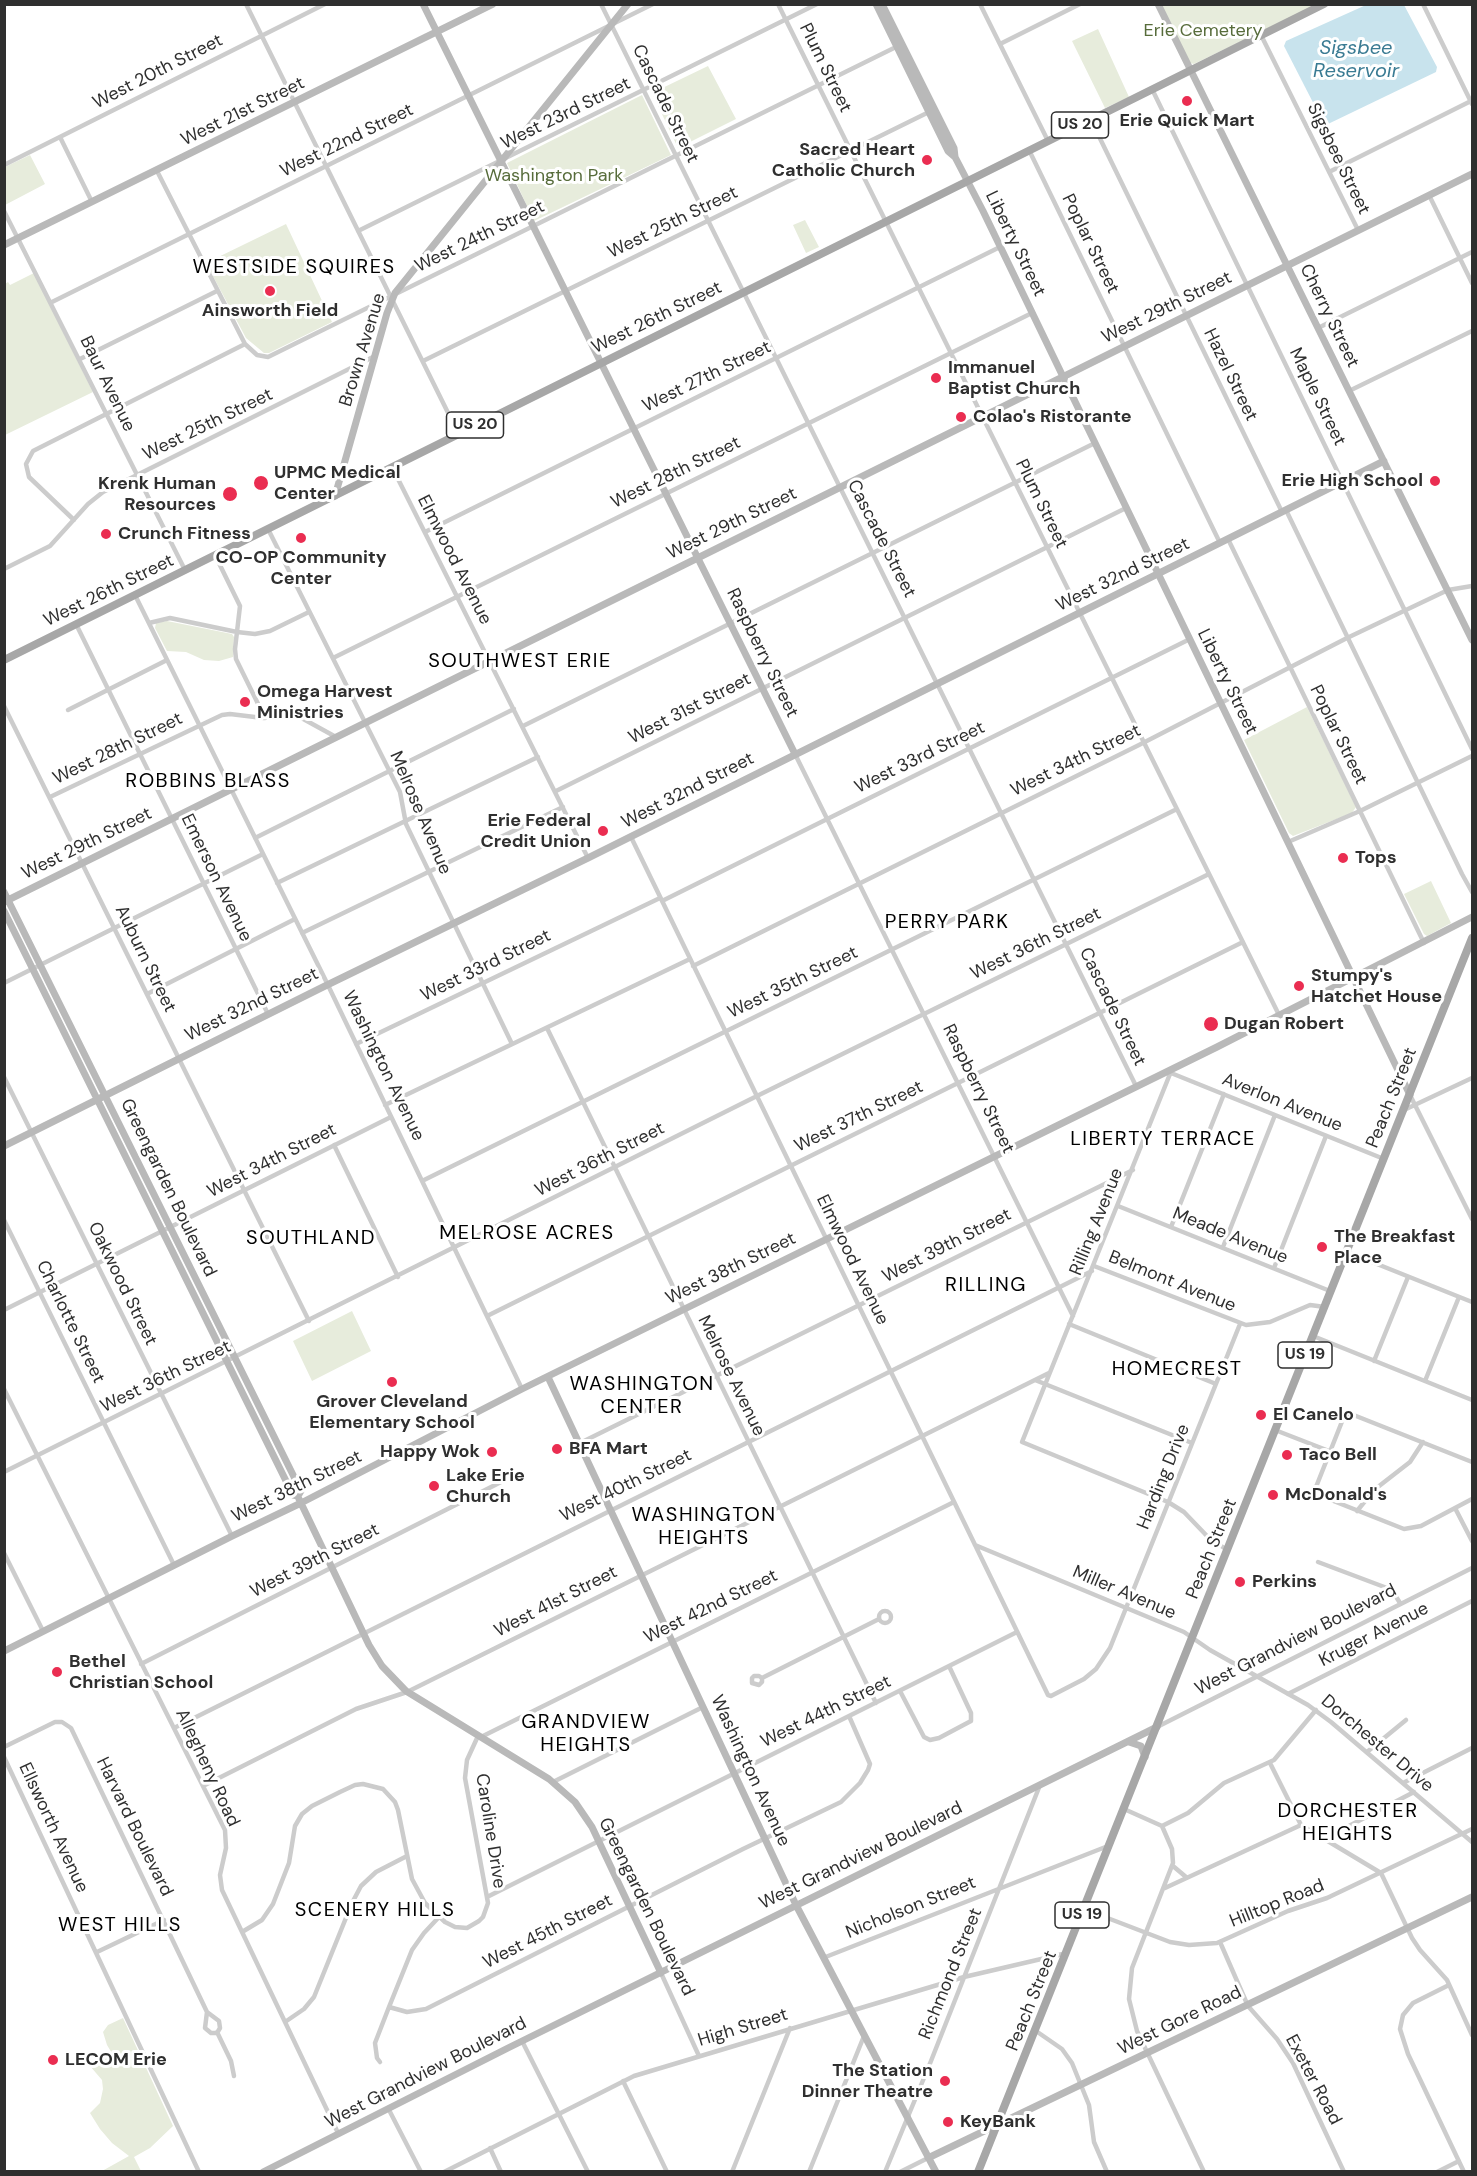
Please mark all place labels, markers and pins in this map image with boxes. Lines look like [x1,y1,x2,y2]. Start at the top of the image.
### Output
marker: Erie Quick Mart [1180,94,1194,108]
place label: Erie Quick Mart [1119,110,1255,132]
place label: Sacred Heart Catholic Church [772,139,915,182]
marker: Sacred Heart Catholic Church [920,153,934,167]
marker: Ainsworth Field [263,284,277,298]
place label: Ainsworth Field [202,300,338,322]
place label: Immanuel Baptist Church [948,357,1080,400]
marker: Immanuel Baptist Church [929,371,943,385]
place label: Colao's Ristorante [973,406,1132,428]
marker: Colao's Ristorante [954,410,968,424]
place label: UPMC Medical Center [274,462,401,504]
place label: Erie High School [1282,470,1423,492]
place label: Krenk Human Resources [98,473,216,516]
marker: UPMC Medical Center [252,474,270,492]
marker: Erie High School [1428,474,1442,488]
marker: Krenk Human Resources [221,485,239,503]
place label: Crunch Fitness [118,523,251,545]
marker: Crunch Fitness [99,527,113,541]
marker: CO-OP Community Center [294,531,308,545]
place label: CO-OP Community Center [215,547,387,590]
place label: Omega Harvest Ministries [257,681,393,724]
marker: Omega Harvest Ministries [238,695,252,709]
place label: Erie Federal Credit Union [480,810,591,852]
marker: Erie Federal Credit Union [596,824,610,838]
place label: Tops [1355,847,1396,869]
marker: Tops [1336,851,1350,865]
place label: Stumpy's Hatchet House [1311,965,1442,1008]
marker: Stumpy's Hatchet House [1292,979,1306,993]
place label: Dugan Robert [1224,1013,1344,1035]
marker: Dugan Robert [1202,1015,1220,1033]
place label: The Breakfast Place [1334,1226,1455,1268]
marker: The Breakfast Place [1315,1240,1329,1254]
marker: Grover Cleveland Elementary School [385,1375,399,1389]
place label: Grover Cleveland Elementary School [309,1391,475,1434]
place label: El Canelo [1273,1404,1354,1426]
marker: El Canelo [1254,1408,1268,1422]
place label: BFA Mart [569,1438,648,1460]
place label: Happy Wok [380,1441,480,1463]
marker: BFA Mart [550,1442,564,1456]
place label: Taco Bell [1299,1444,1377,1466]
marker: Happy Wok [485,1445,499,1459]
marker: Taco Bell [1280,1448,1294,1462]
place label: Lake Erie Church [446,1465,525,1508]
marker: Lake Erie Church [427,1479,441,1493]
place label: McDonald's [1285,1484,1387,1506]
marker: McDonald's [1266,1488,1280,1502]
place label: Perkins [1252,1571,1317,1593]
marker: Perkins [1233,1575,1247,1589]
place label: Bethel Christian School [69,1651,213,1694]
marker: Bethel Christian School [50,1665,64,1679]
place label: LECOM Erie [65,2049,167,2071]
marker: LECOM Erie [46,2053,60,2067]
place label: The Station Dinner Theatre [802,2060,933,2102]
marker: The Station Dinner Theatre [938,2074,952,2088]
place label: KeyBank [960,2111,1036,2133]
marker: KeyBank [941,2115,955,2129]

